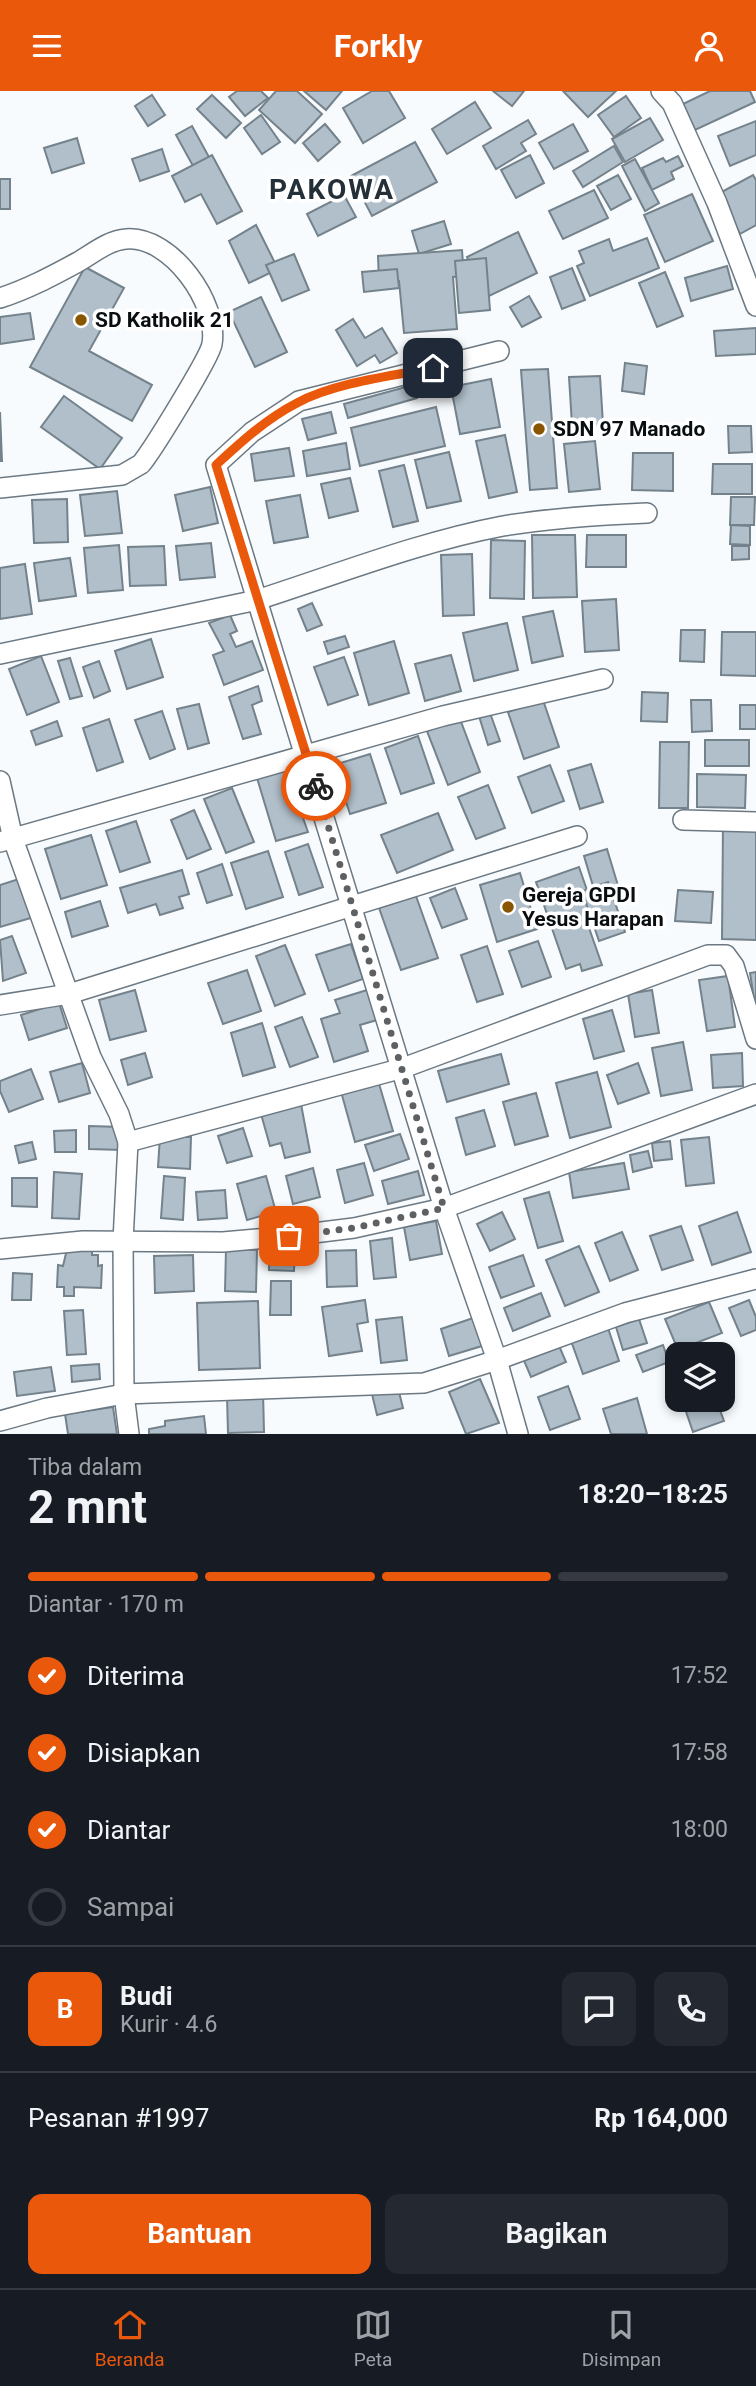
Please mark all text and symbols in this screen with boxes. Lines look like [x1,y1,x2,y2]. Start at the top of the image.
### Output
icon: menu [28,27,66,65]
text: Forkly [334,27,422,65]
icon: person [690,27,728,65]
district label: PAKOWA [269,173,395,206]
place label: SD Katholik 21 [95,308,234,332]
marker: SD Katholik 21 [73,312,89,328]
pin [403,338,463,398]
icon: home [414,349,452,387]
place label: SDN 97 Manado [553,417,705,441]
marker: SDN 97 Manado [531,421,547,437]
courier [281,751,351,821]
icon: bike [297,767,335,805]
place label: Gereja GPDI Yesus Harapan [522,883,664,931]
marker: Gereja GPDI Yesus Harapan [500,899,516,915]
pin [259,1206,319,1266]
icon: bag [270,1217,308,1255]
map controls [665,1342,735,1412]
button: layers [665,1342,735,1412]
text: Tiba dalam [28,1454,142,1481]
text: 18:20–18:25 [578,1479,728,1509]
text: 2 mnt [28,1480,147,1534]
text: Diantar · 170 m [28,1591,184,1618]
icon: check [28,1657,66,1695]
text: Diterima [87,1661,185,1691]
text: 17:52 [671,1662,728,1689]
icon: check [28,1734,66,1772]
text: Disiapkan [87,1738,201,1768]
text: 17:58 [671,1739,728,1766]
icon: check [28,1811,66,1849]
text: Diantar [87,1815,170,1845]
text: 18:00 [671,1816,728,1843]
text: Sampai [87,1892,174,1922]
button: chat [562,1972,636,2046]
button: phone [654,1972,728,2046]
text: Budi [120,1981,173,2011]
text: B [57,1994,73,2024]
text: Kurir · 4.6 [120,2011,217,2038]
text: Pesanan #1997 [28,2103,209,2133]
text: Rp 164,000 [594,2103,728,2133]
button: Bantuan [28,2194,371,2274]
button: Bagikan [385,2194,728,2274]
tab: Beranda [95,2306,165,2371]
tab: Peta [354,2306,392,2371]
tab: Disimpan [582,2306,661,2371]

